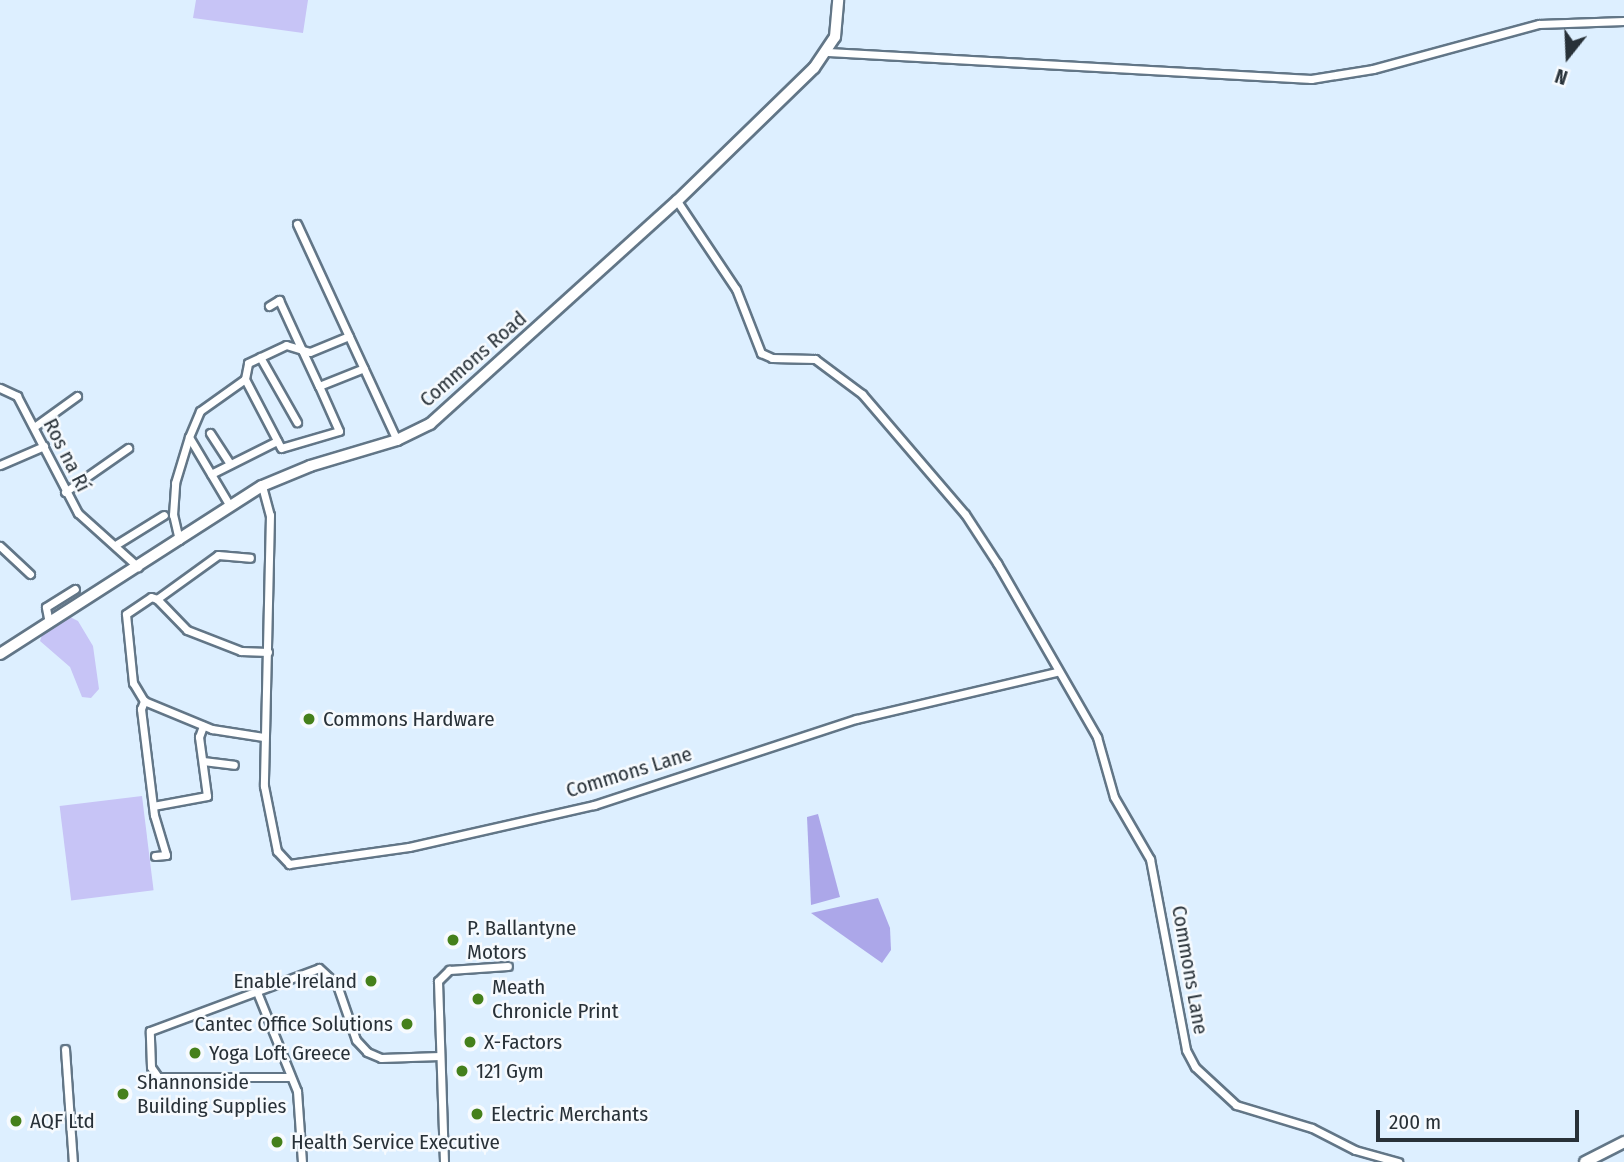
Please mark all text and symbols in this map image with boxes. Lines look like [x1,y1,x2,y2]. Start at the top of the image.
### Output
north arrow [1533,21,1603,91]
text: N [1552,64,1570,89]
street label: Commons Road [414,306,532,412]
street label: Ros na Rí [38,414,96,496]
place label: Commons Hardware [323,706,495,732]
marker: Commons Hardware [301,711,317,727]
street label: Commons Lane [563,741,695,803]
street label: Commons Lane [1166,904,1214,1036]
place label: P. Ballantyne Motors [467,915,576,965]
marker: P. Ballantyne Motors [445,932,461,948]
place label: Enable Ireland [233,968,357,994]
marker: Enable Ireland [363,973,379,989]
place label: Meath Chronicle Print [492,974,619,1024]
marker: Meath Chronicle Print [470,991,486,1007]
place label: Cantec Office Solutions [195,1011,393,1037]
marker: Cantec Office Solutions [399,1016,415,1032]
place label: X-Factors [484,1029,562,1055]
marker: X-Factors [462,1034,478,1050]
place label: Yoga Loft Greece [209,1040,351,1066]
marker: Yoga Loft Greece [187,1045,203,1061]
place label: 121 Gym [476,1058,544,1084]
marker: 121 Gym [454,1063,470,1079]
place label: Shannonside Building Supplies [137,1069,287,1119]
marker: Shannonside Building Supplies [115,1086,131,1102]
scale bar [1379,1096,1582,1140]
place label: Electric Merchants [491,1101,648,1127]
marker: Electric Merchants [469,1106,485,1122]
place label: AQF Ltd [30,1108,95,1134]
text: 200 m [1389,1109,1441,1135]
marker: AQF Ltd [8,1113,24,1129]
place label: Health Service Executive [291,1129,500,1155]
marker: Health Service Executive [269,1134,285,1150]

